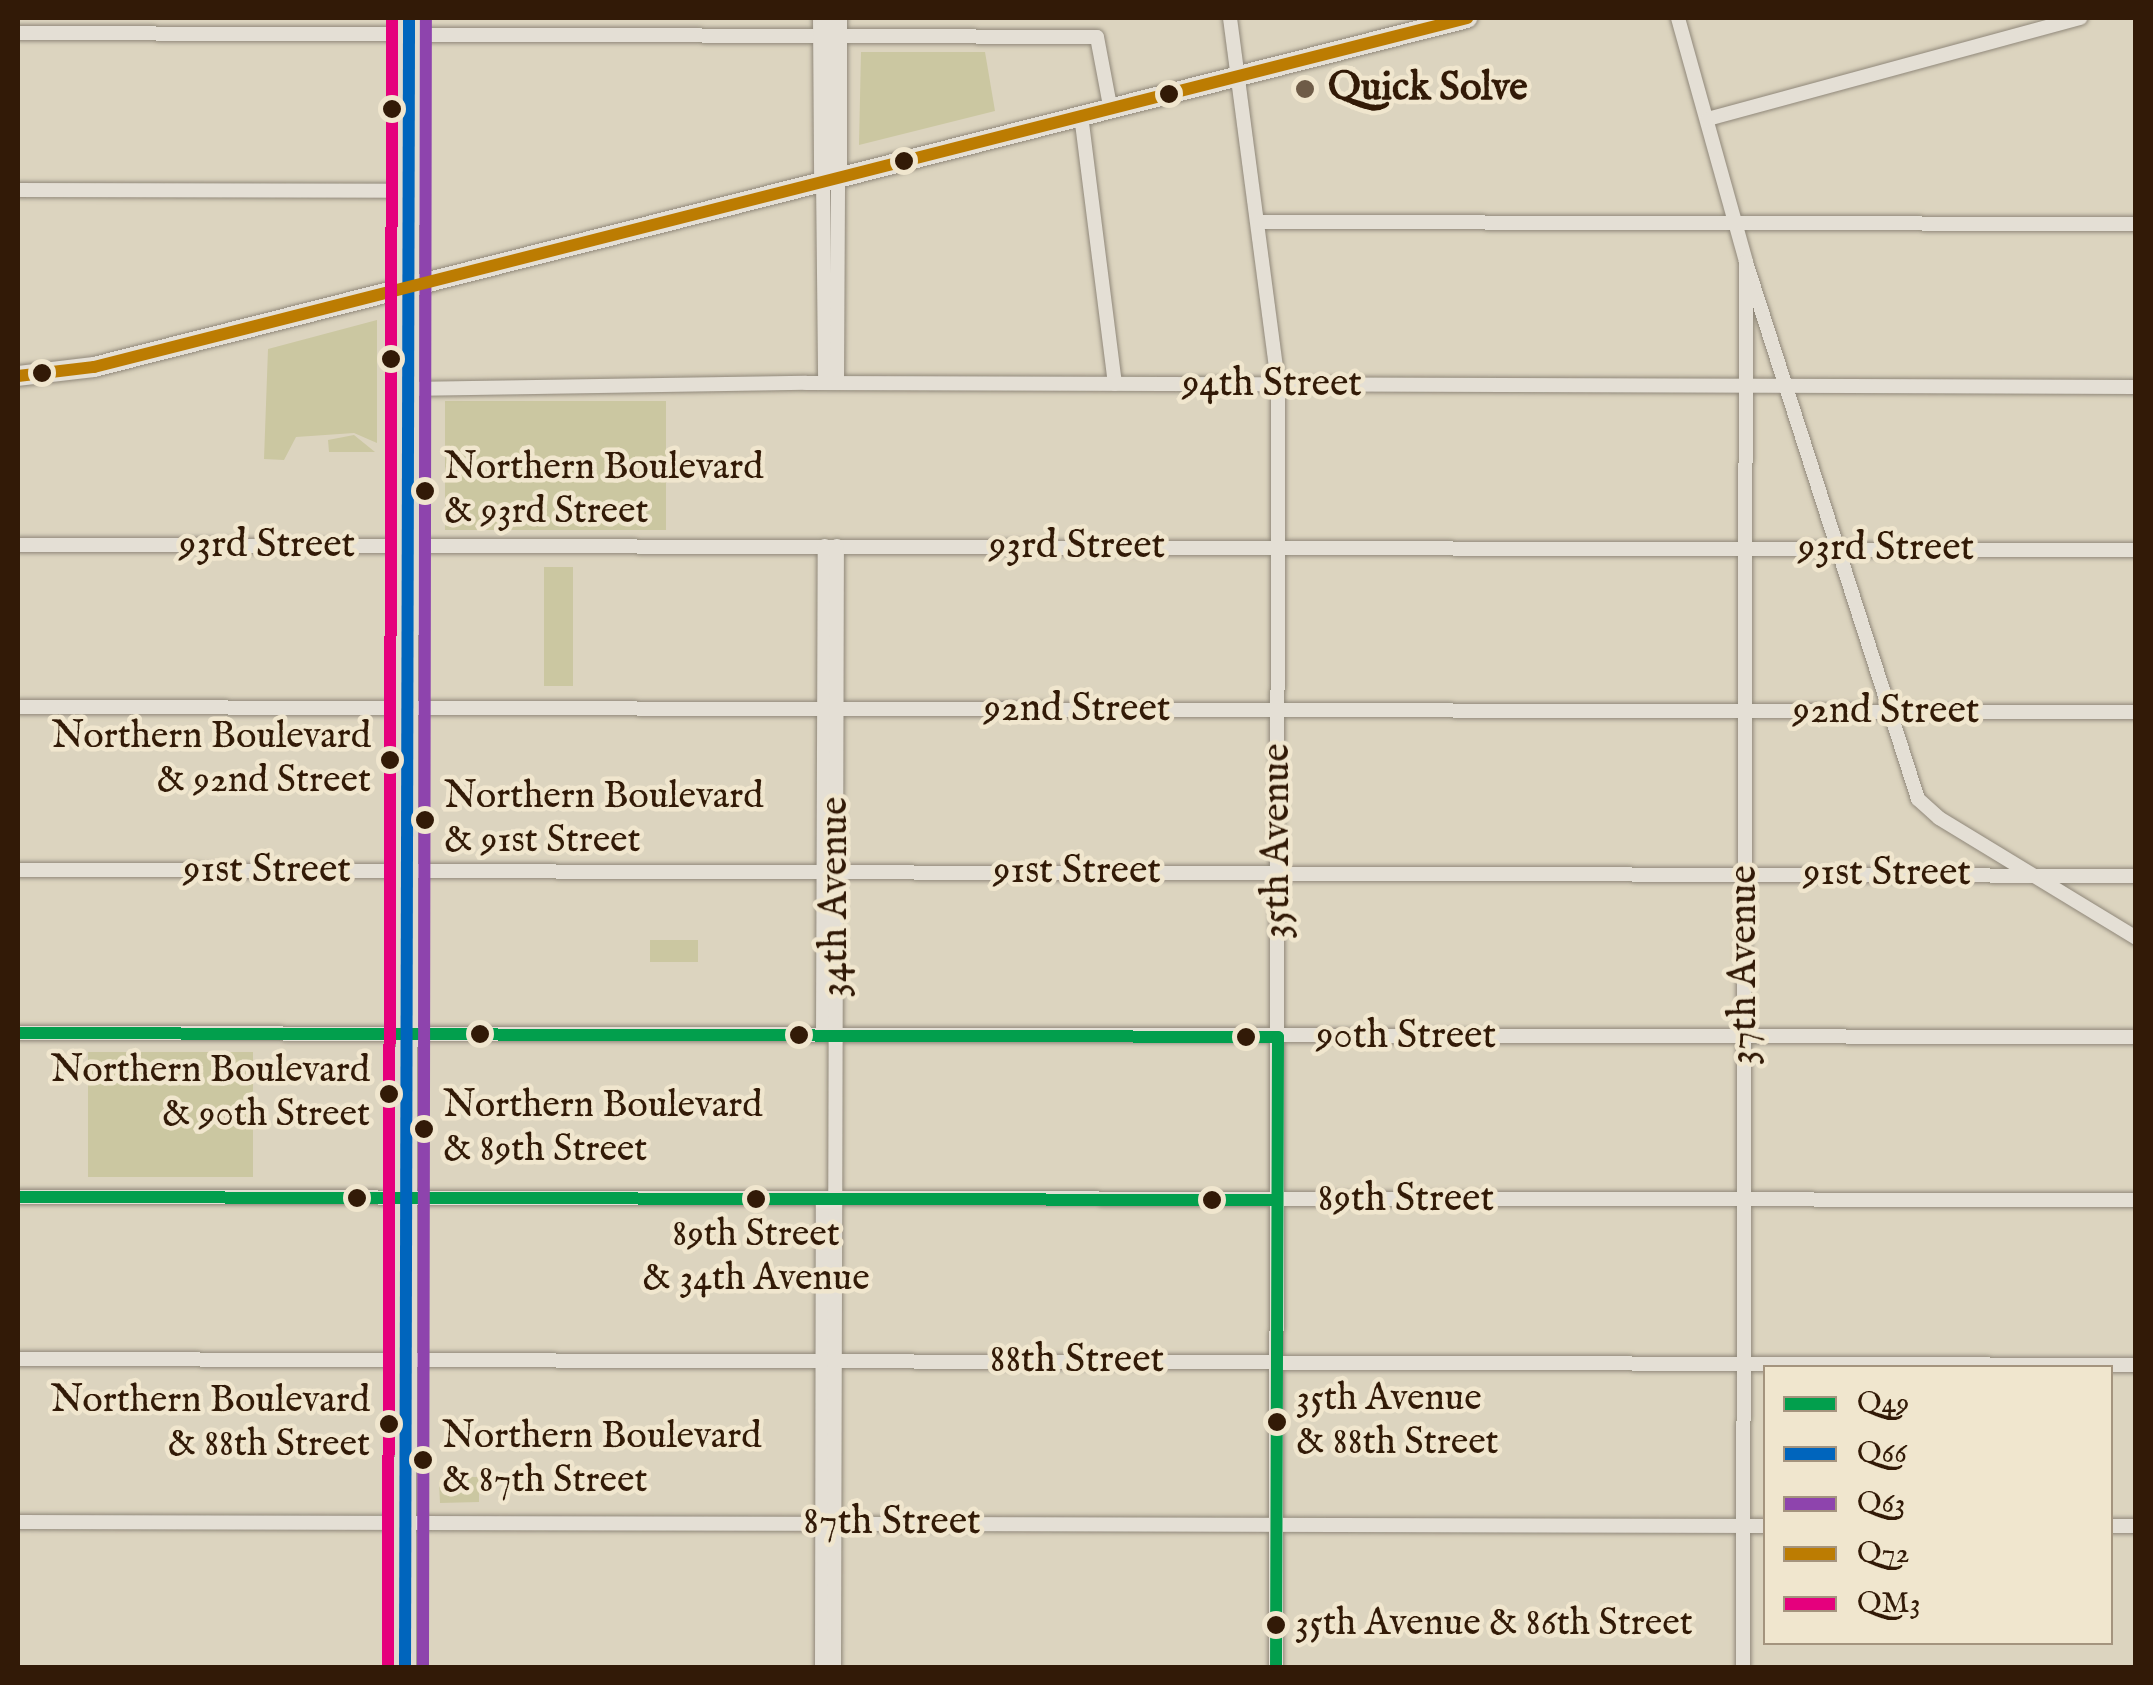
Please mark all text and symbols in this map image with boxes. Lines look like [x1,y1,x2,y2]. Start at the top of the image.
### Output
place label: Quick Solve [1328,65,1528,113]
marker: Quick Solve [1292,76,1318,102]
unlabelled marker [1159,84,1179,104]
unlabelled marker [382,99,402,119]
unlabelled marker [894,151,914,171]
unlabelled marker [381,349,401,369]
street label: 94th Street [1182,361,1362,409]
unlabelled marker [32,363,52,383]
place label: Northern Boulevard & 93rd Street [444,446,763,536]
marker: Northern Boulevard & 93rd Street [415,481,435,501]
street label: 93rd Street [179,522,355,570]
street label: 93rd Street [989,523,1165,571]
street label: 93rd Street [1798,525,1974,573]
street label: 92nd Street [984,686,1170,734]
street label: 92nd Street [1793,688,1979,736]
place label: Northern Boulevard & 92nd Street [52,715,371,804]
street label: 35th Avenue [1254,743,1302,939]
marker: Northern Boulevard & 92nd Street [380,750,400,770]
place label: Northern Boulevard & 91st Street [444,775,763,864]
street label: 34th Avenue [812,797,860,997]
marker: Northern Boulevard & 91st Street [415,810,435,830]
street label: 91st Street [183,847,351,895]
street label: 91st Street [993,848,1161,896]
street label: 91st Street [1803,850,1971,898]
street label: 37th Avenue [1721,865,1769,1065]
street label: 90th Street [1316,1013,1496,1061]
unlabelled marker [470,1024,490,1044]
unlabelled marker [789,1025,809,1045]
unlabelled marker [1236,1027,1256,1047]
place label: Northern Boulevard & 90th Street [51,1049,370,1138]
marker: Northern Boulevard & 90th Street [379,1084,399,1104]
place label: Northern Boulevard & 89th Street [443,1084,762,1174]
marker: Northern Boulevard & 89th Street [414,1119,434,1139]
street label: 89th Street [1318,1176,1494,1224]
unlabelled marker [347,1188,367,1208]
marker: 89th Street & 34th Avenue [746,1189,766,1209]
unlabelled marker [1202,1190,1222,1210]
place label: 89th Street & 34th Avenue [642,1213,870,1302]
street label: 88th Street [990,1337,1164,1385]
legend [1763,1365,2113,1645]
place label: 35th Avenue & 88th Street [1296,1377,1499,1466]
place label: Northern Boulevard & 88th Street [51,1379,370,1468]
text: Q49 [1857,1385,1909,1423]
marker: 35th Avenue & 88th Street [1267,1412,1287,1432]
marker: Northern Boulevard & 88th Street [379,1414,399,1434]
place label: Northern Boulevard & 87th Street [442,1415,761,1505]
text: Q66 [1857,1435,1907,1473]
marker: Northern Boulevard & 87th Street [413,1450,433,1470]
text: Q63 [1857,1485,1905,1523]
street label: 87th Street [803,1499,981,1547]
text: Q72 [1857,1535,1910,1573]
text: QM3 [1857,1585,1921,1623]
place label: 35th Avenue & 86th Street [1295,1602,1693,1648]
marker: 35th Avenue & 86th Street [1266,1615,1286,1635]

